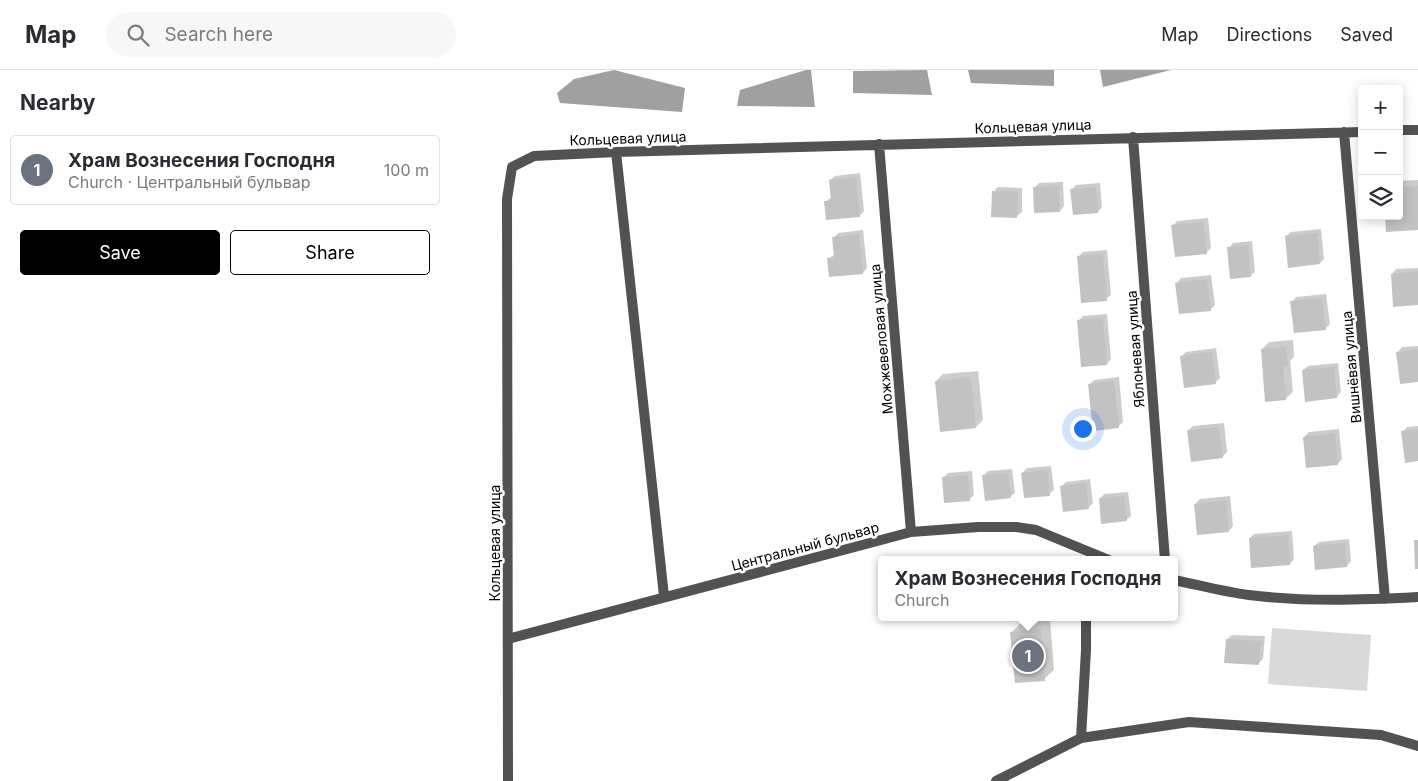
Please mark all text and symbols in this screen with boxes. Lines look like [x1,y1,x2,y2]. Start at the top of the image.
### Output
search box [106,12,456,57]
text: Map [25,20,76,49]
icon: search [124,21,152,49]
text: Search here [164,23,273,46]
text: Map [1161,24,1199,45]
text: Directions [1227,24,1312,45]
text: Saved [1340,24,1393,45]
map controls [1358,85,1403,220]
button: + [1358,85,1403,130]
text: Nearby [20,90,95,115]
street label: Кольцевая улица [974,115,1092,137]
street label: Кольцевая улица [569,127,687,149]
button: − [1358,130,1403,175]
text: Храм Вознесения Господня [68,149,335,172]
text: 1 [34,160,40,180]
text: 100 m [384,160,429,180]
text: Church · Центральный бульвар [68,172,311,192]
button: layers [1358,175,1403,220]
button: Save [20,230,220,275]
button: Share [230,230,430,275]
street label: Можжевеловая улица [866,263,896,415]
street label: Яблоневая улица [1122,290,1148,408]
street label: Вишнёвая улица [1338,310,1364,424]
your location [1070,416,1096,442]
street label: Кольцевая улица [486,485,503,601]
street label: Центральный бульвар [729,518,881,574]
popup [878,556,1178,621]
text: Храм Вознесения Господня [894,567,1162,590]
text: Church [894,590,949,610]
pin: 1 [1012,637,1044,675]

